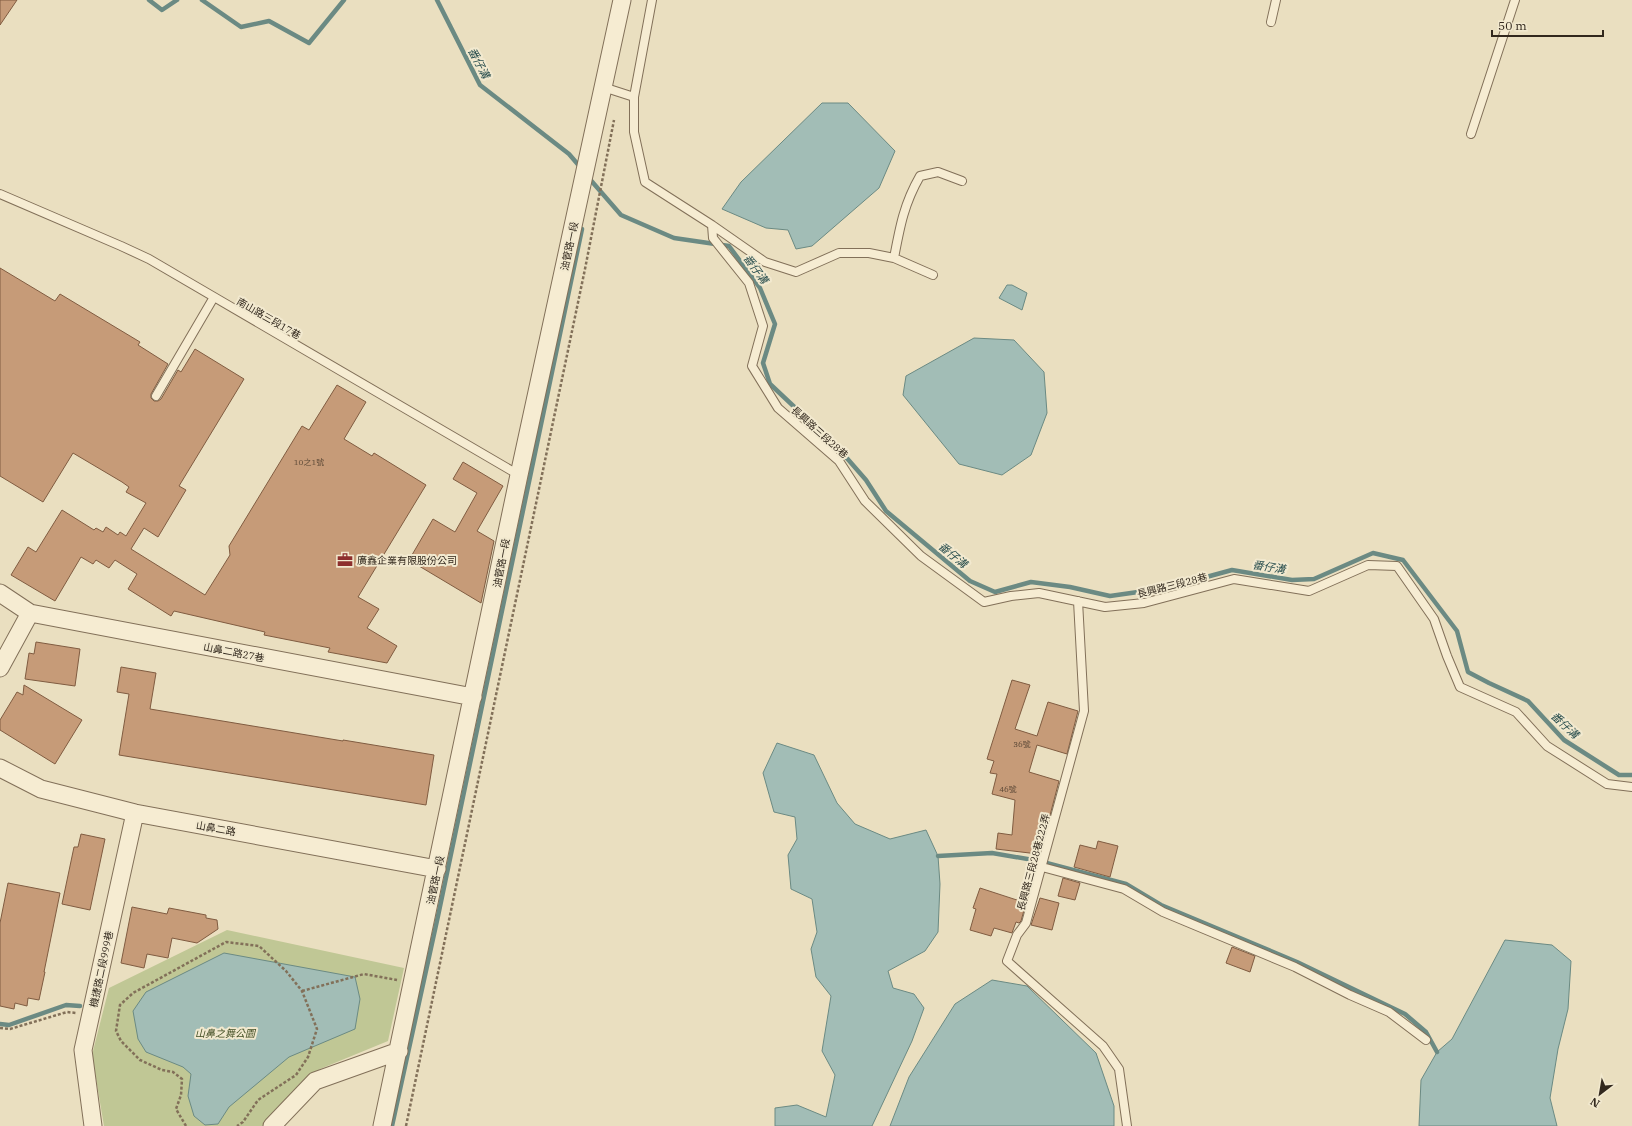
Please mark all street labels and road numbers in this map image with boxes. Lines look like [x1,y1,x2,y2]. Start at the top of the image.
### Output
street label: 油管路一段 [558,220,581,272]
street label: 南山路三段17巷 [234,295,303,342]
street label: 長興路三段28巷 [789,403,851,461]
street label: 油管路一段 [490,537,513,589]
street label: 長興路三段28巷 [1136,570,1209,601]
street label: 山鼻二路27巷 [202,640,266,665]
street label: 長興路三段28巷222弄 [1014,812,1053,912]
street label: 山鼻二路 [195,819,237,838]
street label: 油管路一段 [424,854,447,906]
street label: 機捷路二段999巷 [87,930,116,1009]

